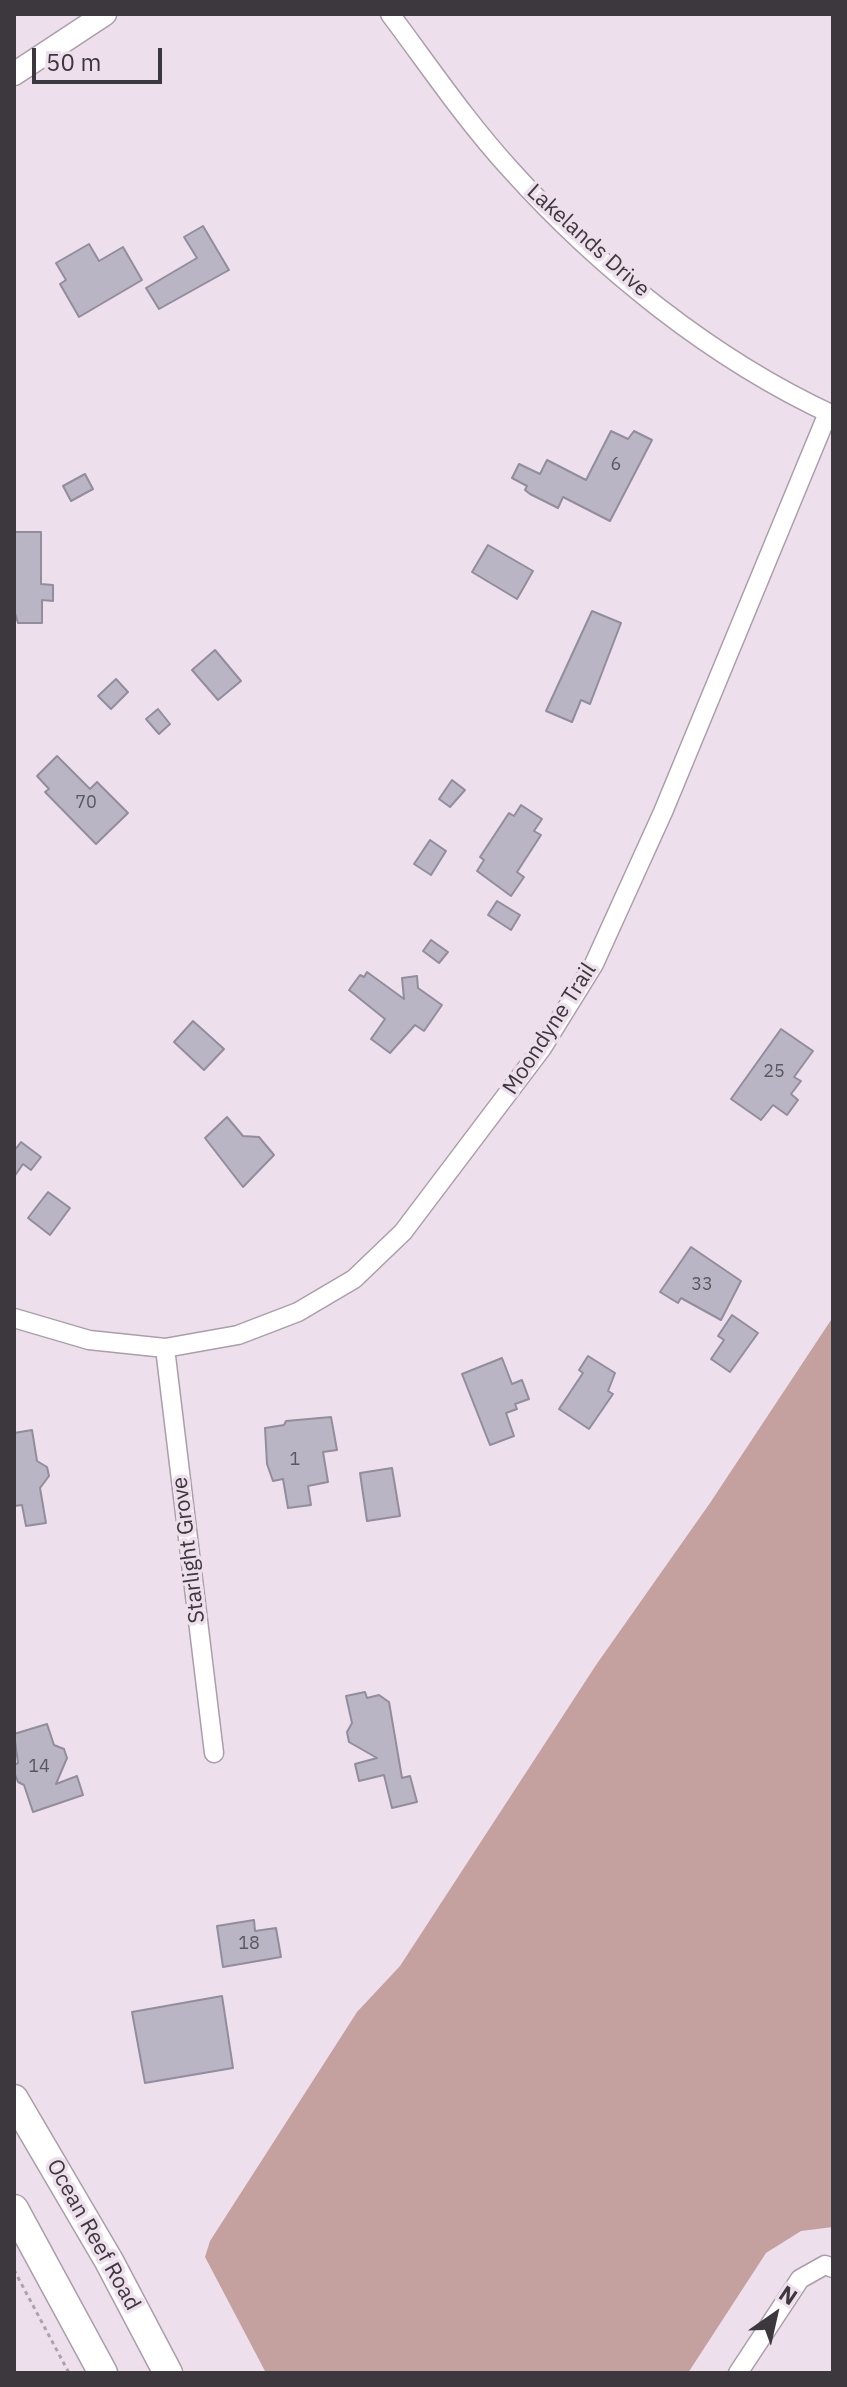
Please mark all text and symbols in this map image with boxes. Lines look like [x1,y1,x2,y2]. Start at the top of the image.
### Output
scale bar [36,32,166,82]
text: 50 m [46,46,101,78]
street label: Lakelands Drive [521,179,655,303]
house number: 6 [611,454,621,476]
house number: 70 [75,792,97,814]
street label: Moondyne Trail [498,958,602,1100]
house number: 25 [763,1061,785,1083]
house number: 33 [691,1274,713,1296]
house number: 1 [290,1449,300,1471]
street label: Starlight Grove [167,1475,211,1625]
house number: 14 [28,1756,50,1778]
house number: 18 [238,1933,260,1955]
street label: Ocean Reef Road [41,2155,145,2315]
north arrow [735,2275,815,2355]
text: N [774,2278,803,2311]

